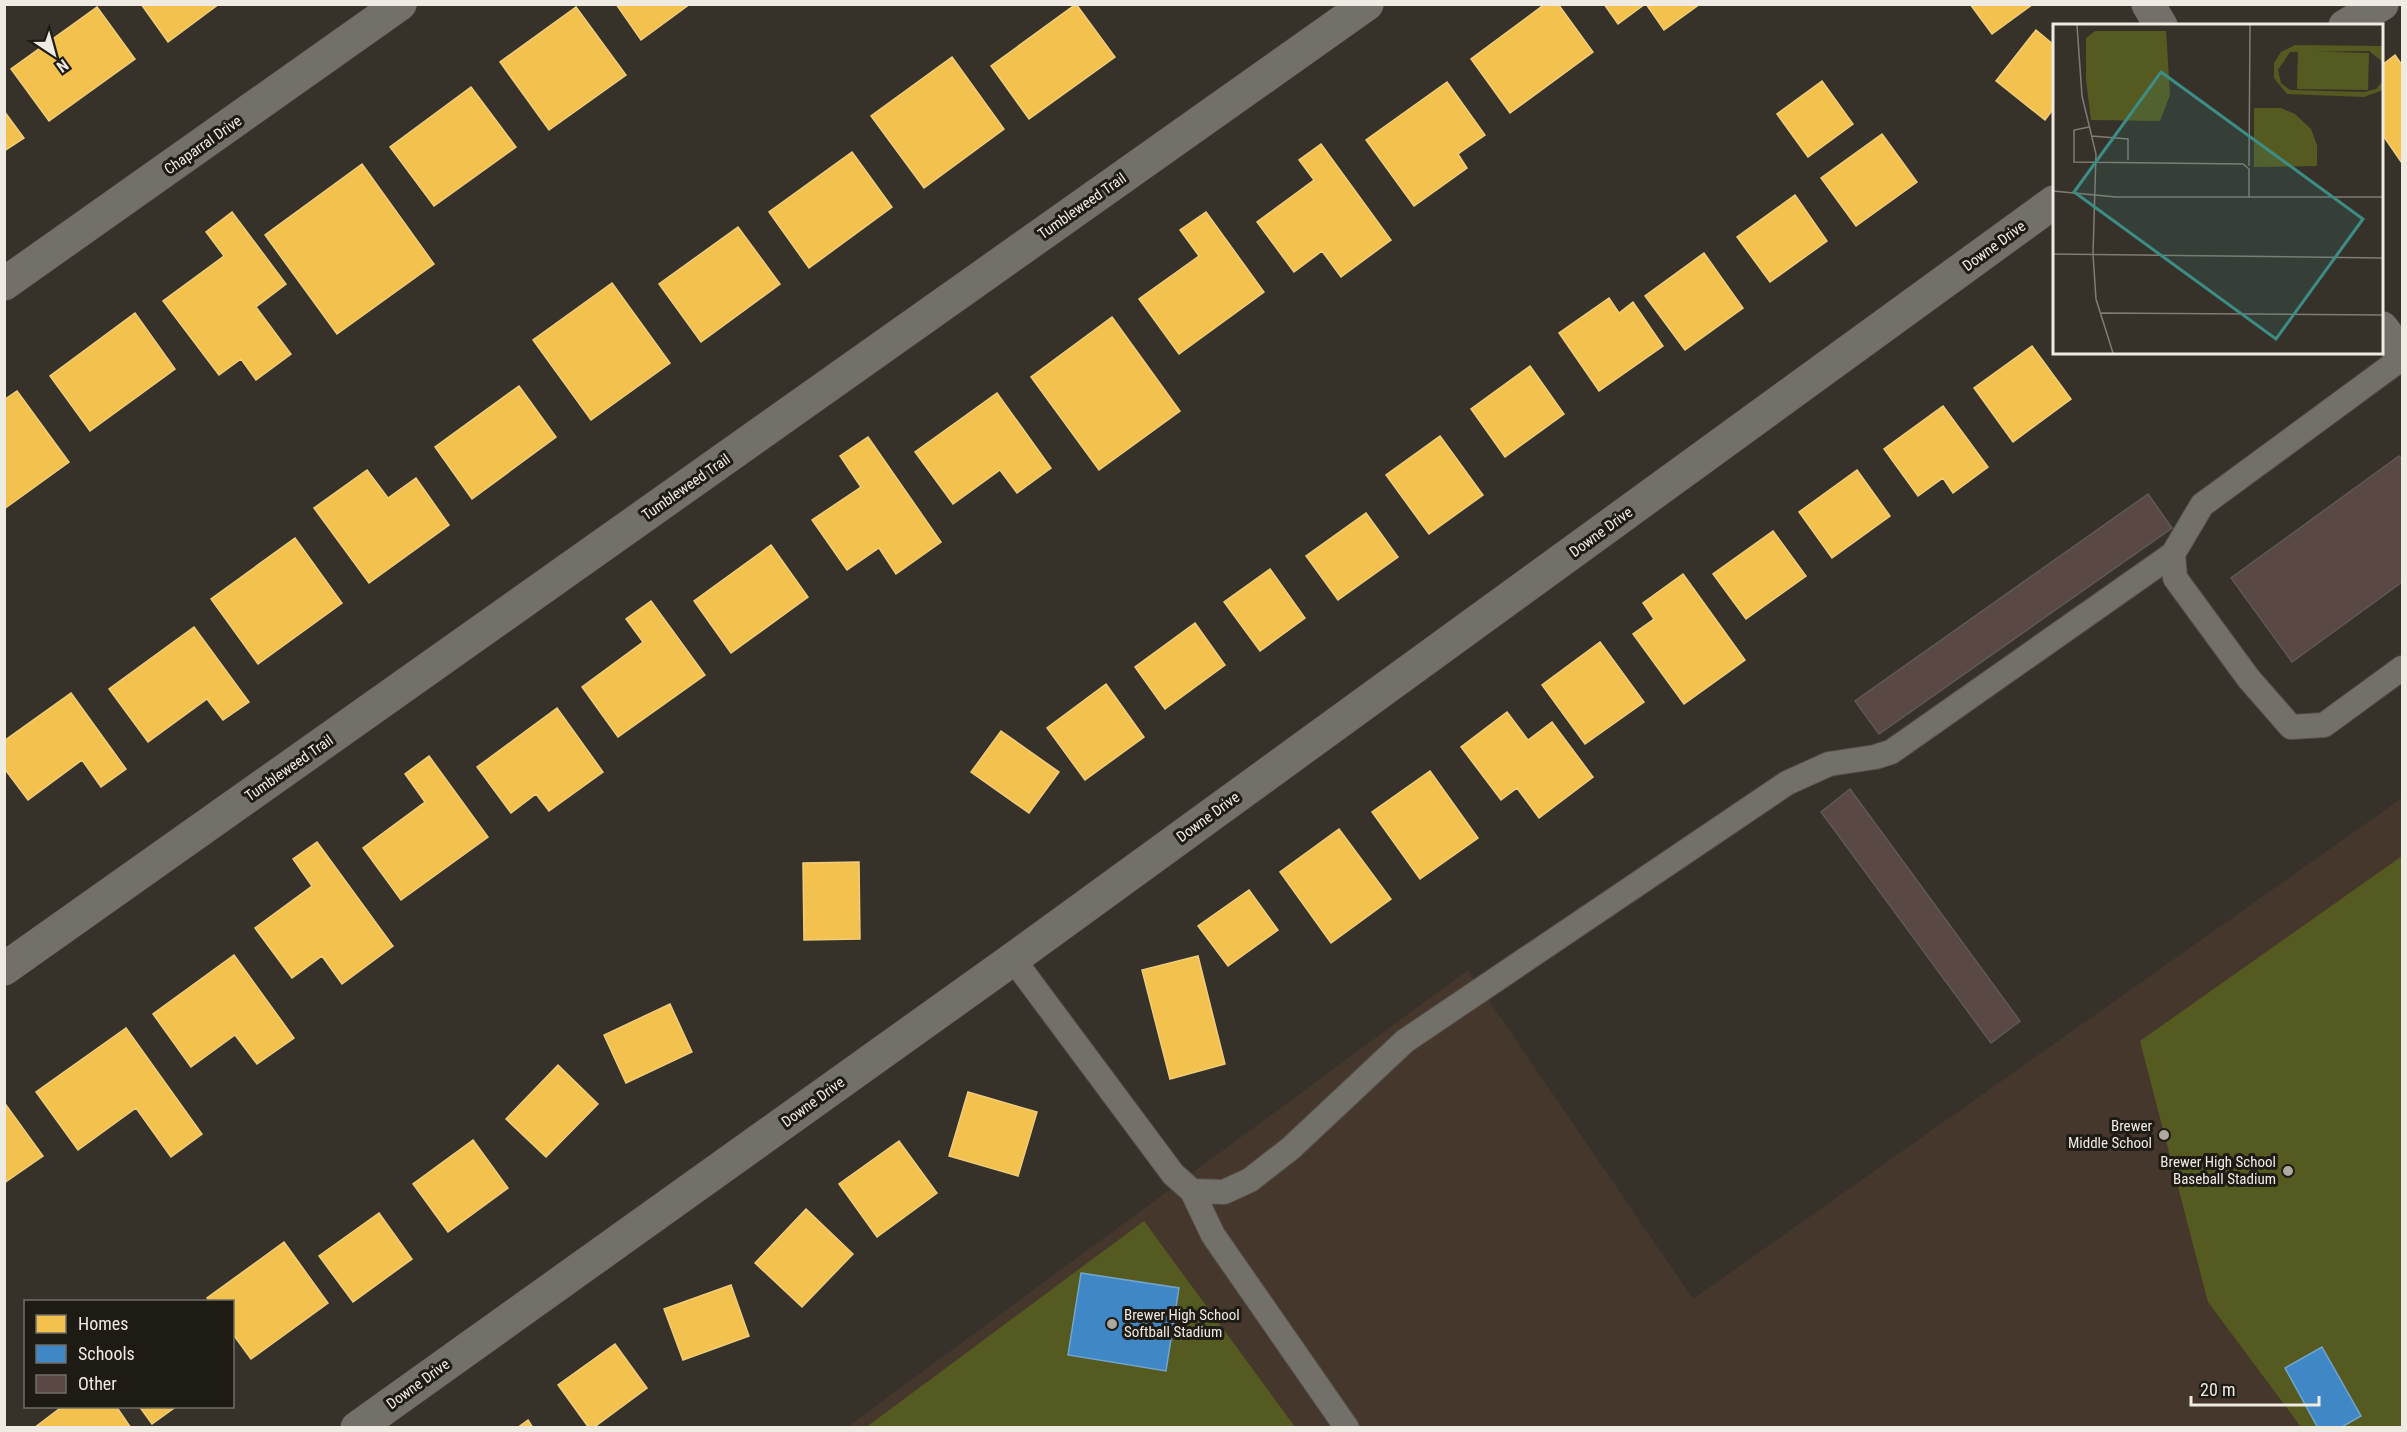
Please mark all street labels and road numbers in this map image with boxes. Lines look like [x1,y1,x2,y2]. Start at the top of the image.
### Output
street label: Chaparral Drive [161,112,245,178]
street label: Tumbleweed Trail [1034,169,1130,243]
street label: Downe Drive [1959,217,2029,275]
street label: Tumbleweed Trail [638,450,734,524]
street label: Downe Drive [1566,503,1636,561]
street label: Tumbleweed Trail [241,731,337,805]
street label: Downe Drive [1173,788,1243,846]
street label: Downe Drive [778,1073,848,1131]
street label: Downe Drive [383,1355,453,1413]

